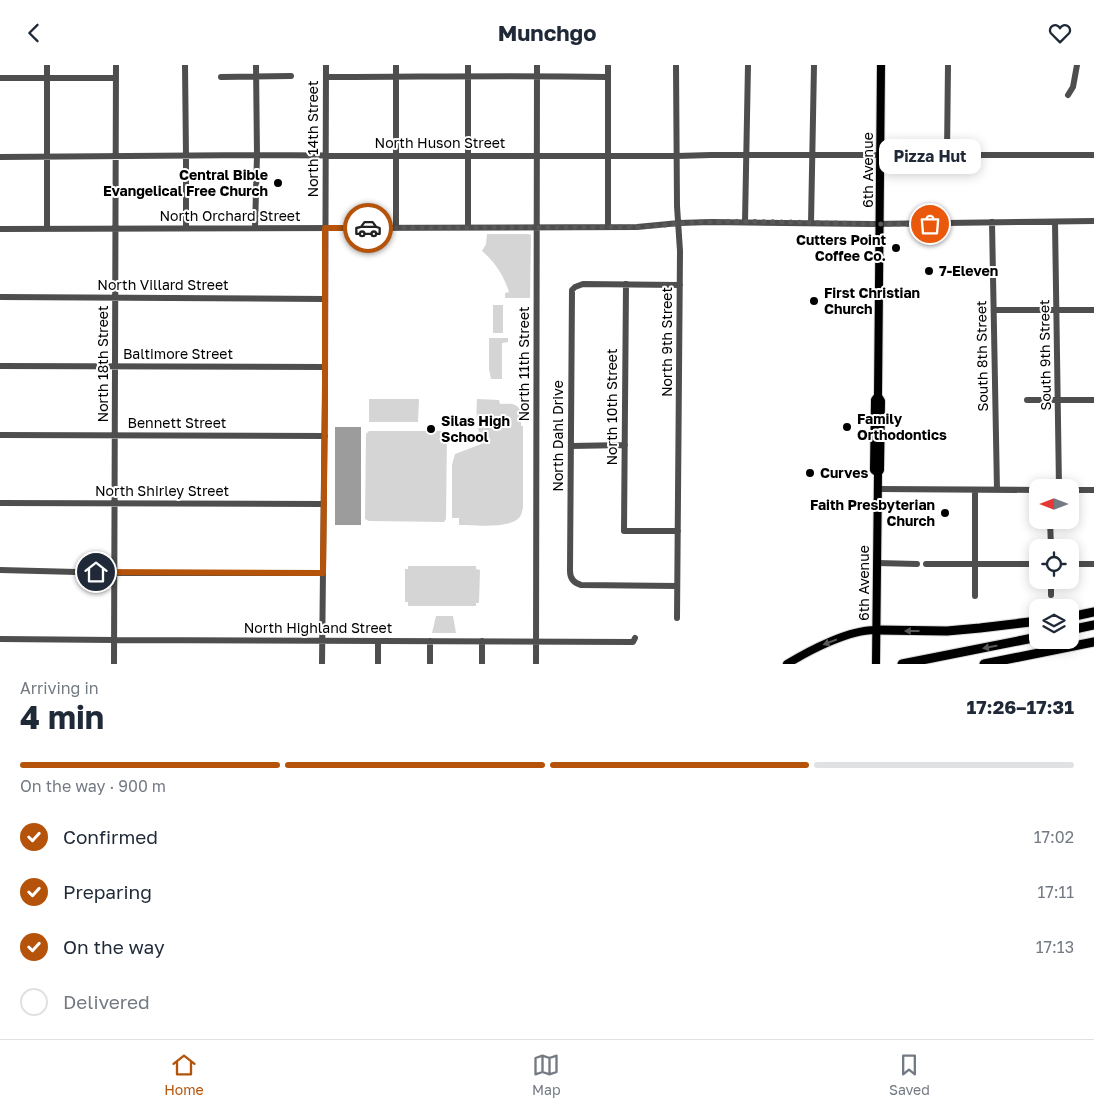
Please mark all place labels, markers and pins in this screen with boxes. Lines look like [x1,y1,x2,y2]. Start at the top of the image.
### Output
callout: Pizza Hut [879,139,981,174]
place label: Central Bible Evangelical Free Church [103,166,268,199]
marker: Central Bible Evangelical Free Church [272,177,284,189]
pin [909,203,951,245]
place label: Cutters Point Coffee Co. [796,231,886,264]
marker: Cutters Point Coffee Co. [890,242,902,254]
place label: 7-Eleven [939,262,998,279]
marker: 7-Eleven [923,265,935,277]
place label: First Christian Church [824,284,920,317]
marker: First Christian Church [808,295,820,307]
place label: Family Orthodontics [857,410,947,443]
place label: Silas High School [441,412,510,445]
marker: Family Orthodontics [841,421,853,433]
marker: Silas High School [425,423,437,435]
place label: Curves [820,464,868,481]
marker: Curves [804,467,816,479]
place label: Faith Presbyterian Church [810,496,935,529]
marker: Faith Presbyterian Church [939,507,951,519]
pin [75,551,117,593]

